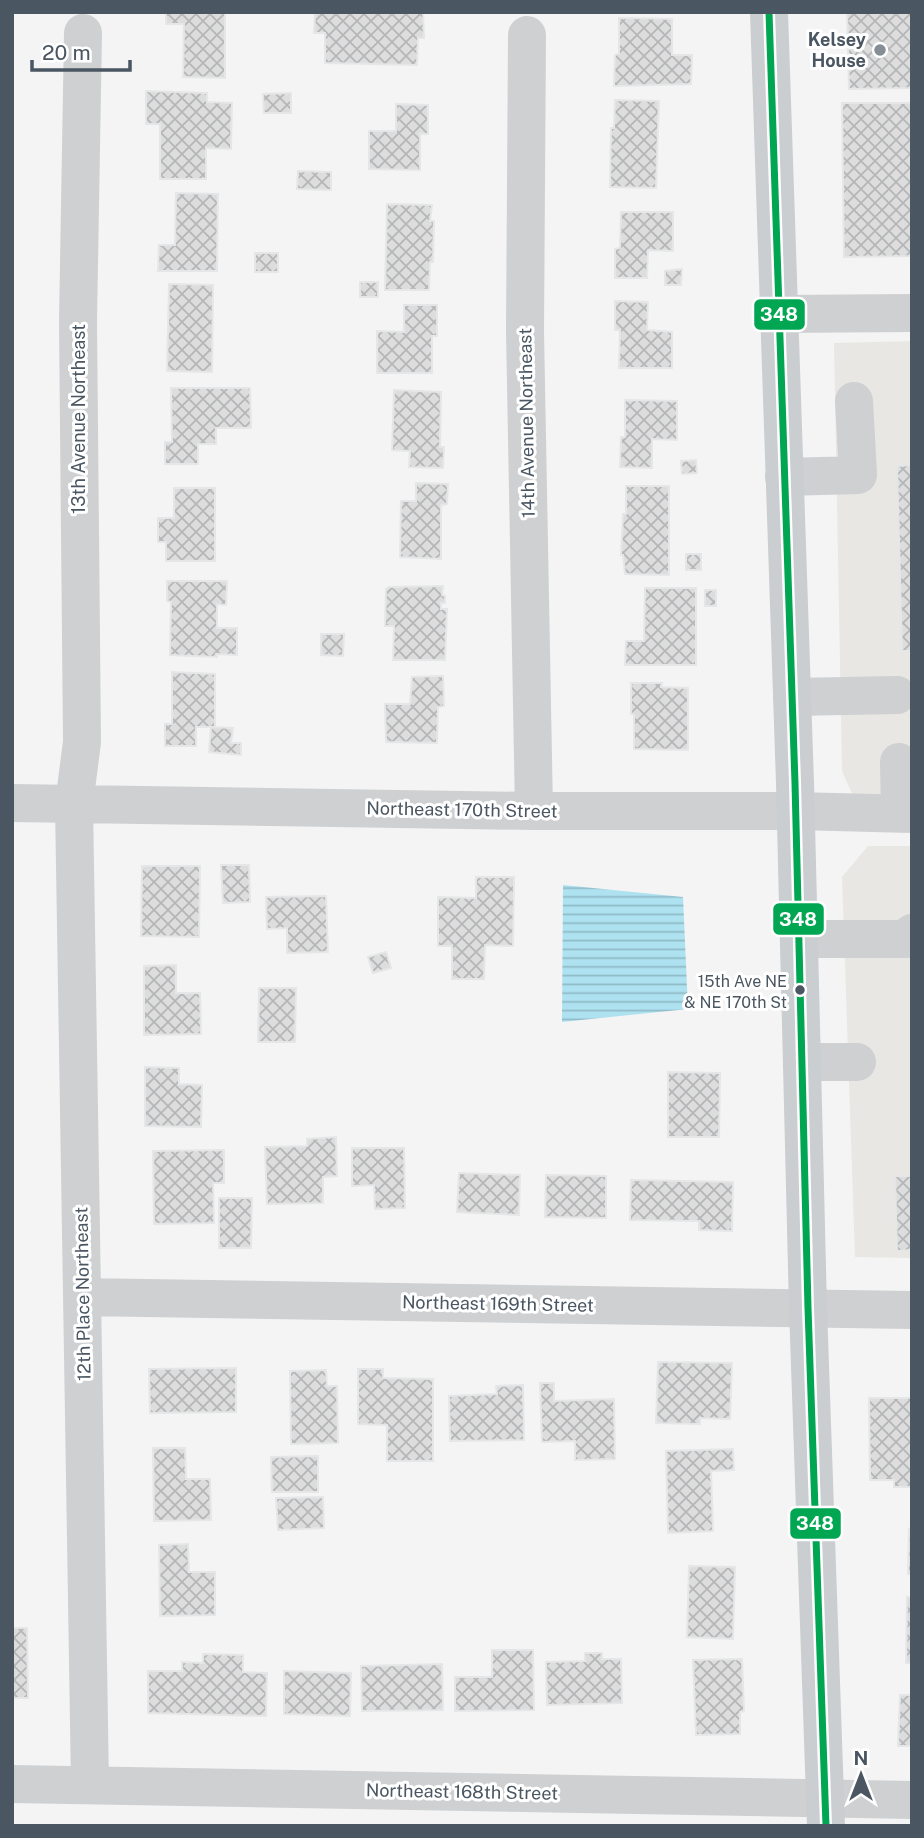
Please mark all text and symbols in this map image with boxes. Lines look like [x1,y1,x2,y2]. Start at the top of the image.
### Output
scale bar [32,28,130,72]
place label: Kelsey House [808,29,866,71]
text: 20 m [42,40,91,65]
marker: Kelsey House [872,42,888,58]
line badge: 348 [753,298,806,331]
text: 348 [760,303,798,325]
street label: 13th Avenue Northeast [68,324,89,514]
street label: 14th Avenue Northeast [514,328,539,518]
street label: Northeast 170th Street [366,797,558,822]
line badge: 348 [772,902,825,936]
text: 348 [779,908,817,930]
place label: 15th Ave NE & NE 170th St [684,972,787,1012]
marker: 15th Ave NE & NE 170th St [793,983,807,997]
street label: 12th Place Northeast [70,1207,95,1381]
street label: Northeast 169th Street [402,1291,594,1316]
line badge: 348 [789,1507,842,1540]
text: 348 [796,1512,834,1534]
north arrow [826,1740,896,1810]
text: N [854,1747,868,1769]
street label: Northeast 168th Street [366,1779,558,1804]

